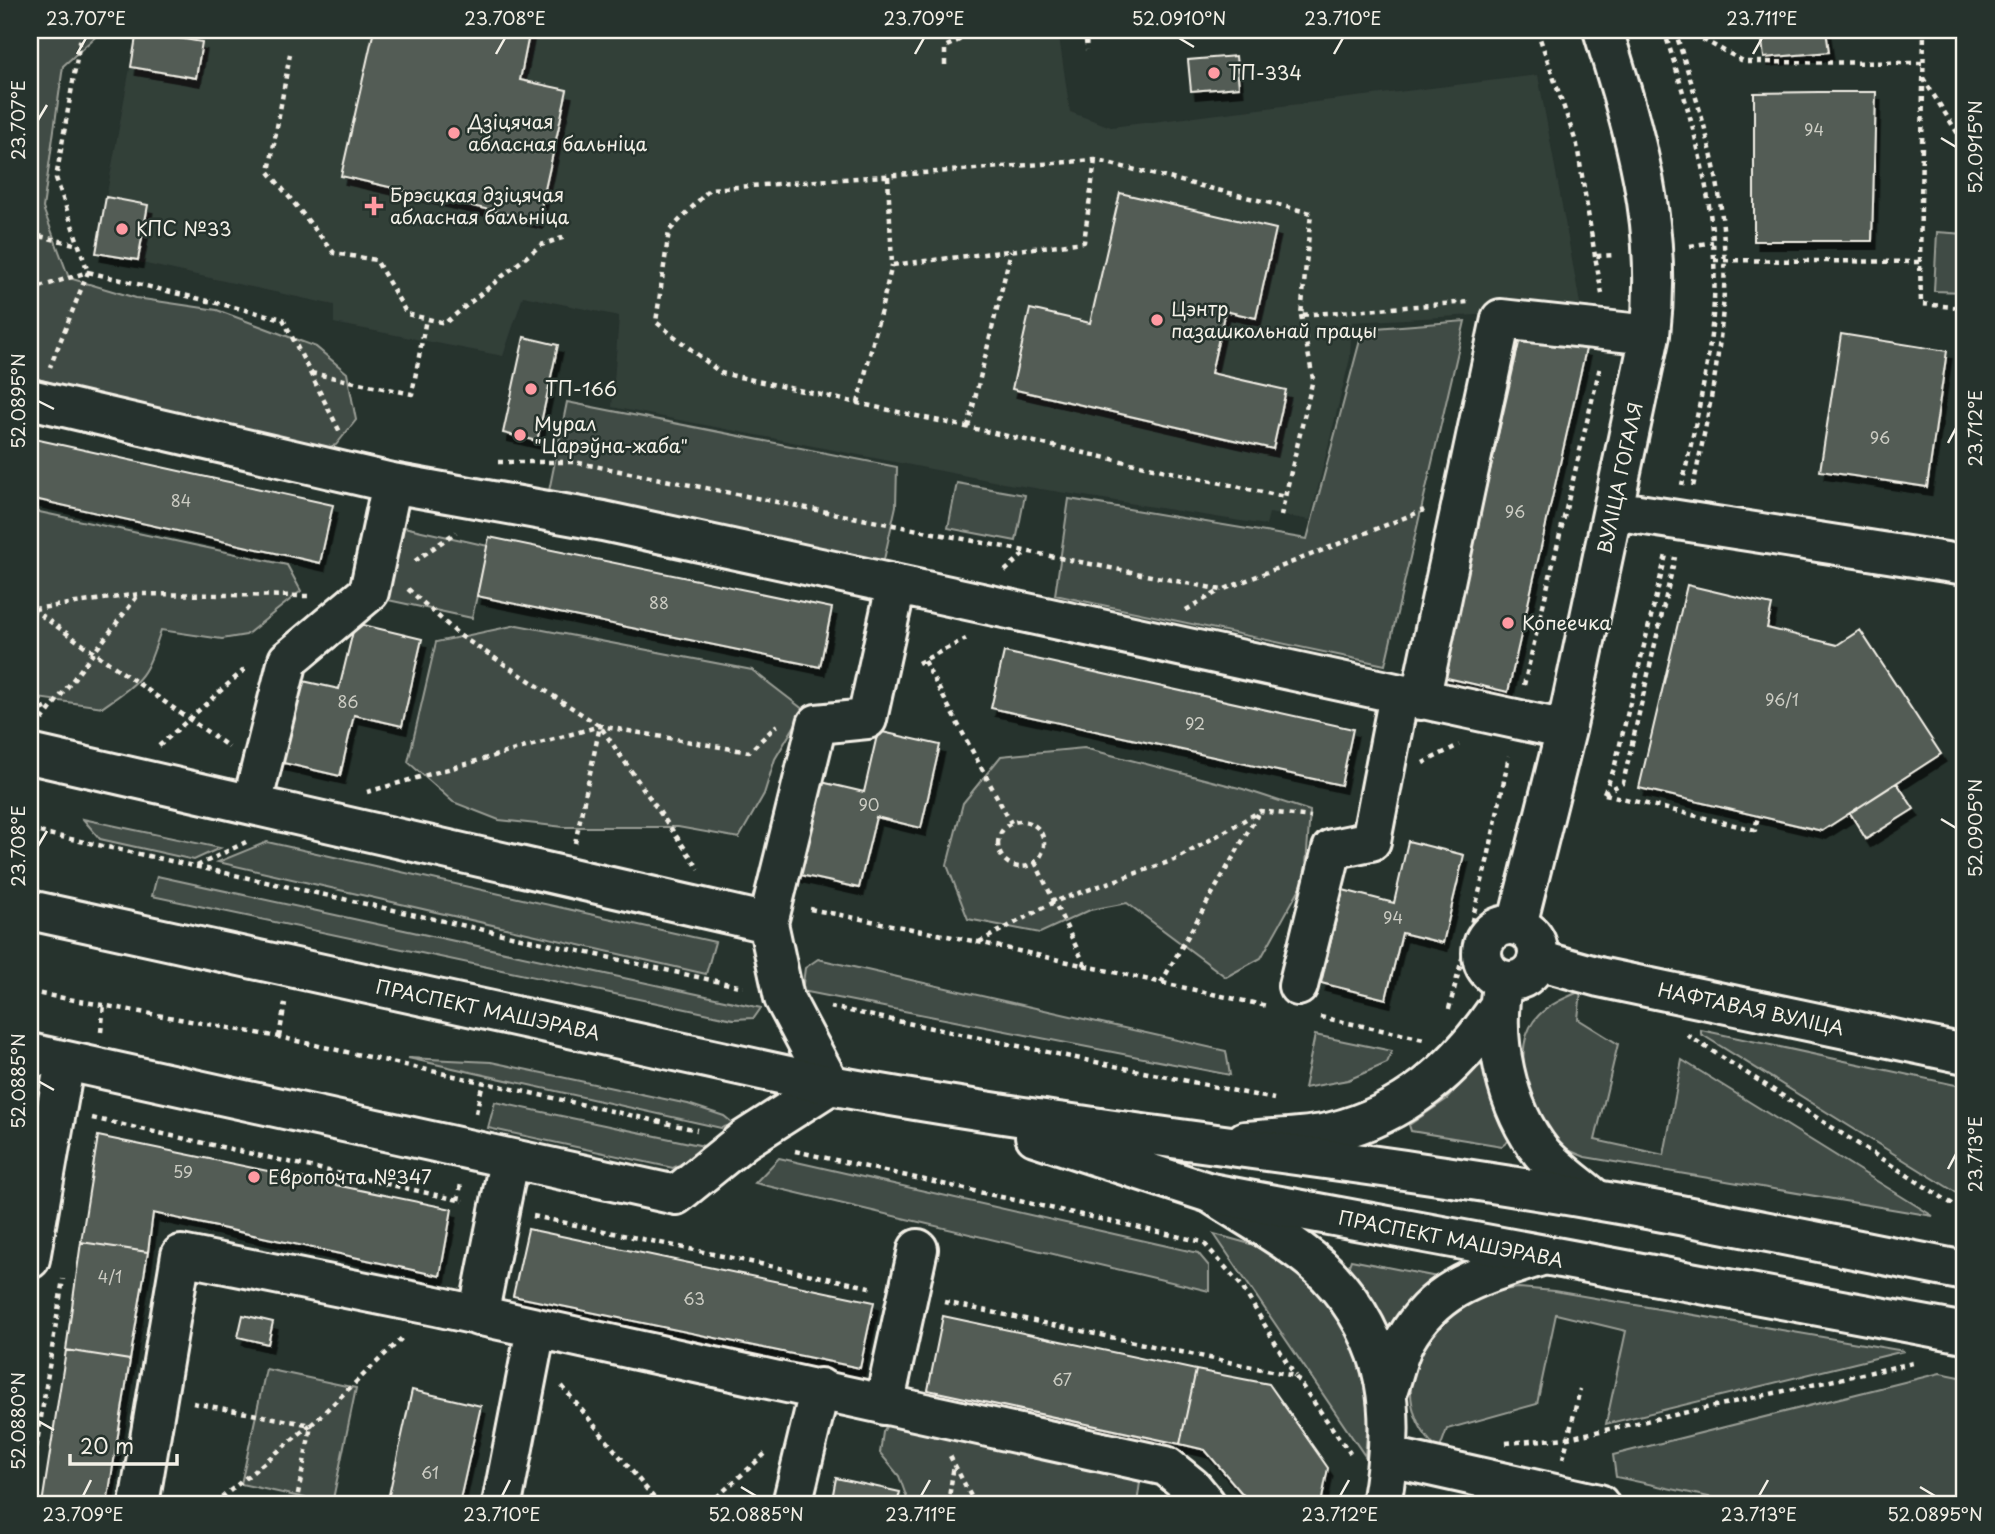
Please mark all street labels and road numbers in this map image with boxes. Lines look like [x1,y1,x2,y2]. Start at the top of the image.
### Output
street label: ВУЛІЦА ГОГАЛЯ [1589,399,1649,556]
street label: ПРАСПЕКТ МАШЭРАВА [374,972,603,1046]
street label: НАФТАВАЯ ВУЛІЦА [1656,975,1847,1041]
street label: ПРАСПЕКТ МАШЭРАВА [1336,1202,1566,1274]

